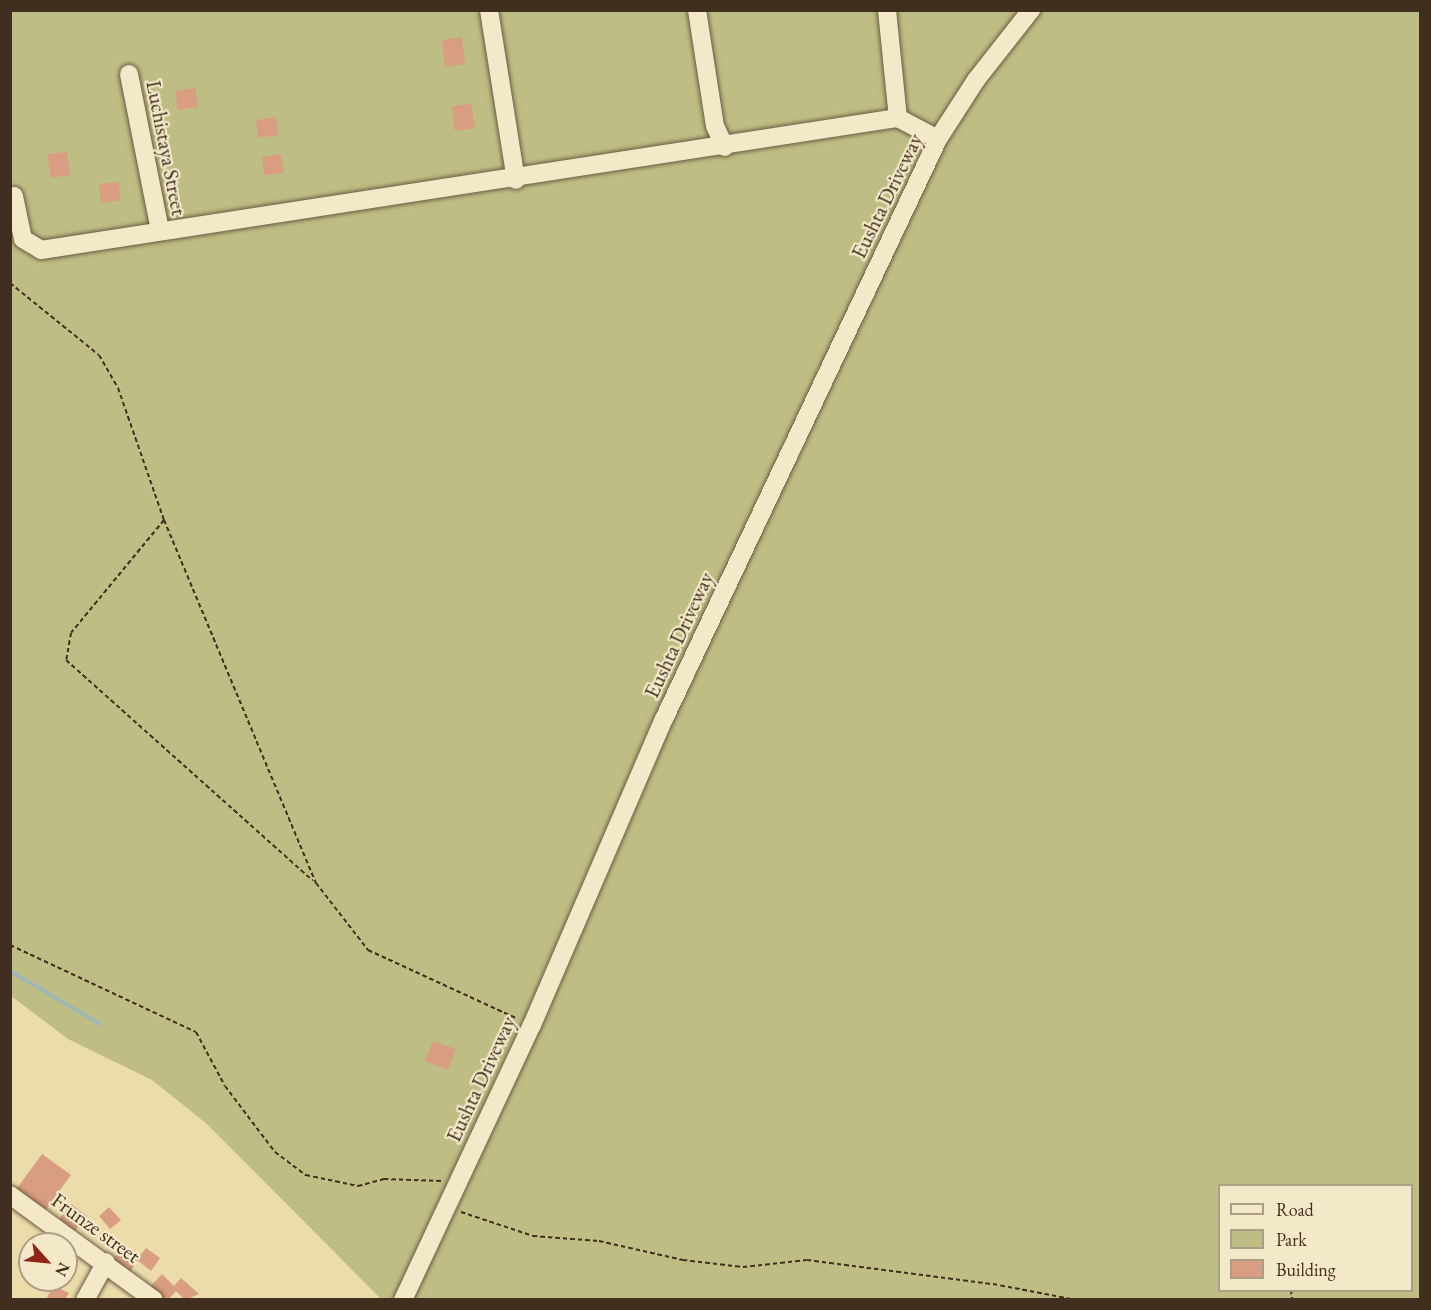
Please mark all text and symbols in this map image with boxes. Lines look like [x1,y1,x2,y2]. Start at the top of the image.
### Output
street label: Luchistaya Street [141,78,191,218]
street label: Eushta Driveway [846,129,928,263]
street label: Eushta Driveway [639,568,719,702]
street label: Eushta Driveway [441,1012,521,1146]
legend [1218,1184,1413,1292]
street label: Frunze street [47,1187,145,1269]
text: Road [1276,1198,1314,1221]
text: Park [1276,1228,1307,1251]
north arrow [18,1232,78,1292]
text: Building [1276,1258,1336,1281]
text: N [50,1259,75,1280]

